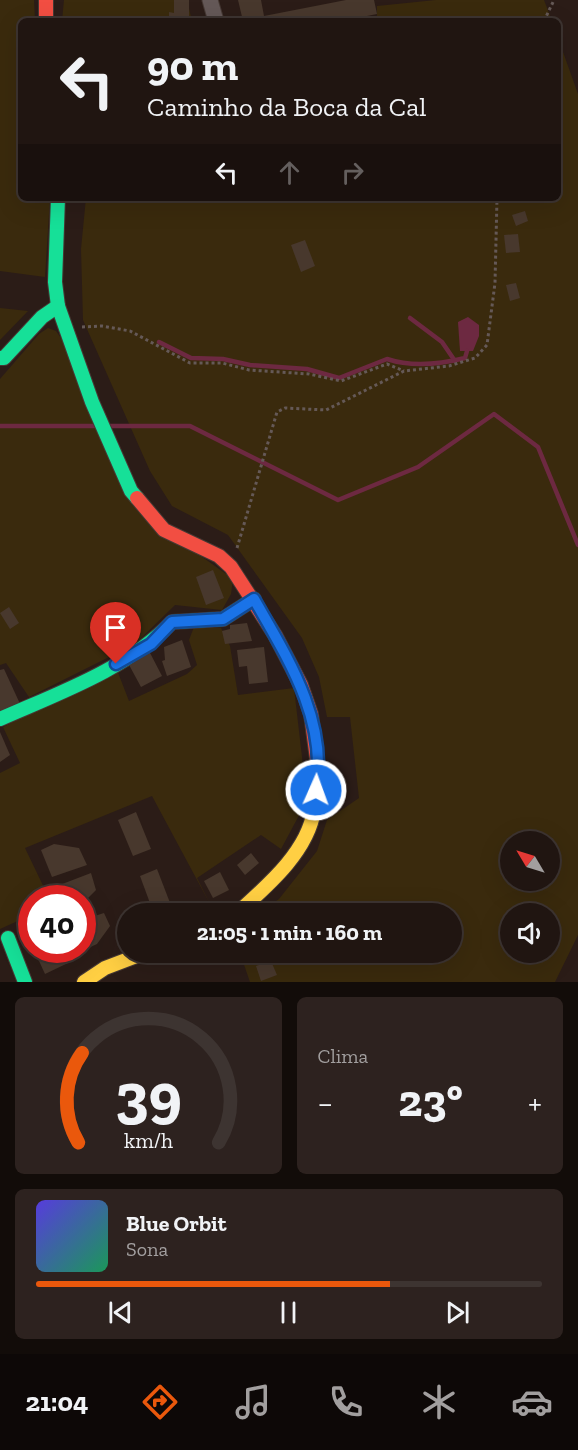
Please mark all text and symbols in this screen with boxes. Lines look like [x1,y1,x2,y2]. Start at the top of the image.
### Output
text: 90 m [147,40,238,91]
icon: left [48,42,126,120]
text: Caminho da Boca da Cal [147,91,426,123]
icon: left [210,156,243,189]
icon: ahead [273,156,306,189]
icon: right [336,156,369,189]
pin [90,602,141,664]
icon: arrive [99,611,132,644]
position arrow [284,758,348,822]
north arrow [500,831,560,891]
map controls [500,831,560,963]
speed limit sign: 40 [18,885,96,963]
button: sound [500,903,560,963]
text: 21:05 · 1 min · 160 m [197,919,382,946]
text: Clima [318,1044,368,1068]
text: 39 [115,1058,182,1133]
text: 23° [398,1074,463,1128]
text: − [318,1083,333,1122]
text: + [528,1083,542,1122]
text: km/h [124,1128,173,1153]
text: Blue Orbit [126,1210,226,1237]
text: Sona [126,1237,168,1261]
icon: previous [104,1296,137,1329]
icon: pause [272,1296,305,1329]
icon: next [441,1296,474,1329]
icon: directions [139,1381,181,1423]
icon: music [232,1381,274,1423]
icon: phone [325,1381,367,1423]
icon: climate [418,1381,460,1423]
icon: car [511,1381,553,1423]
text: 21:04 [25,1386,88,1418]

